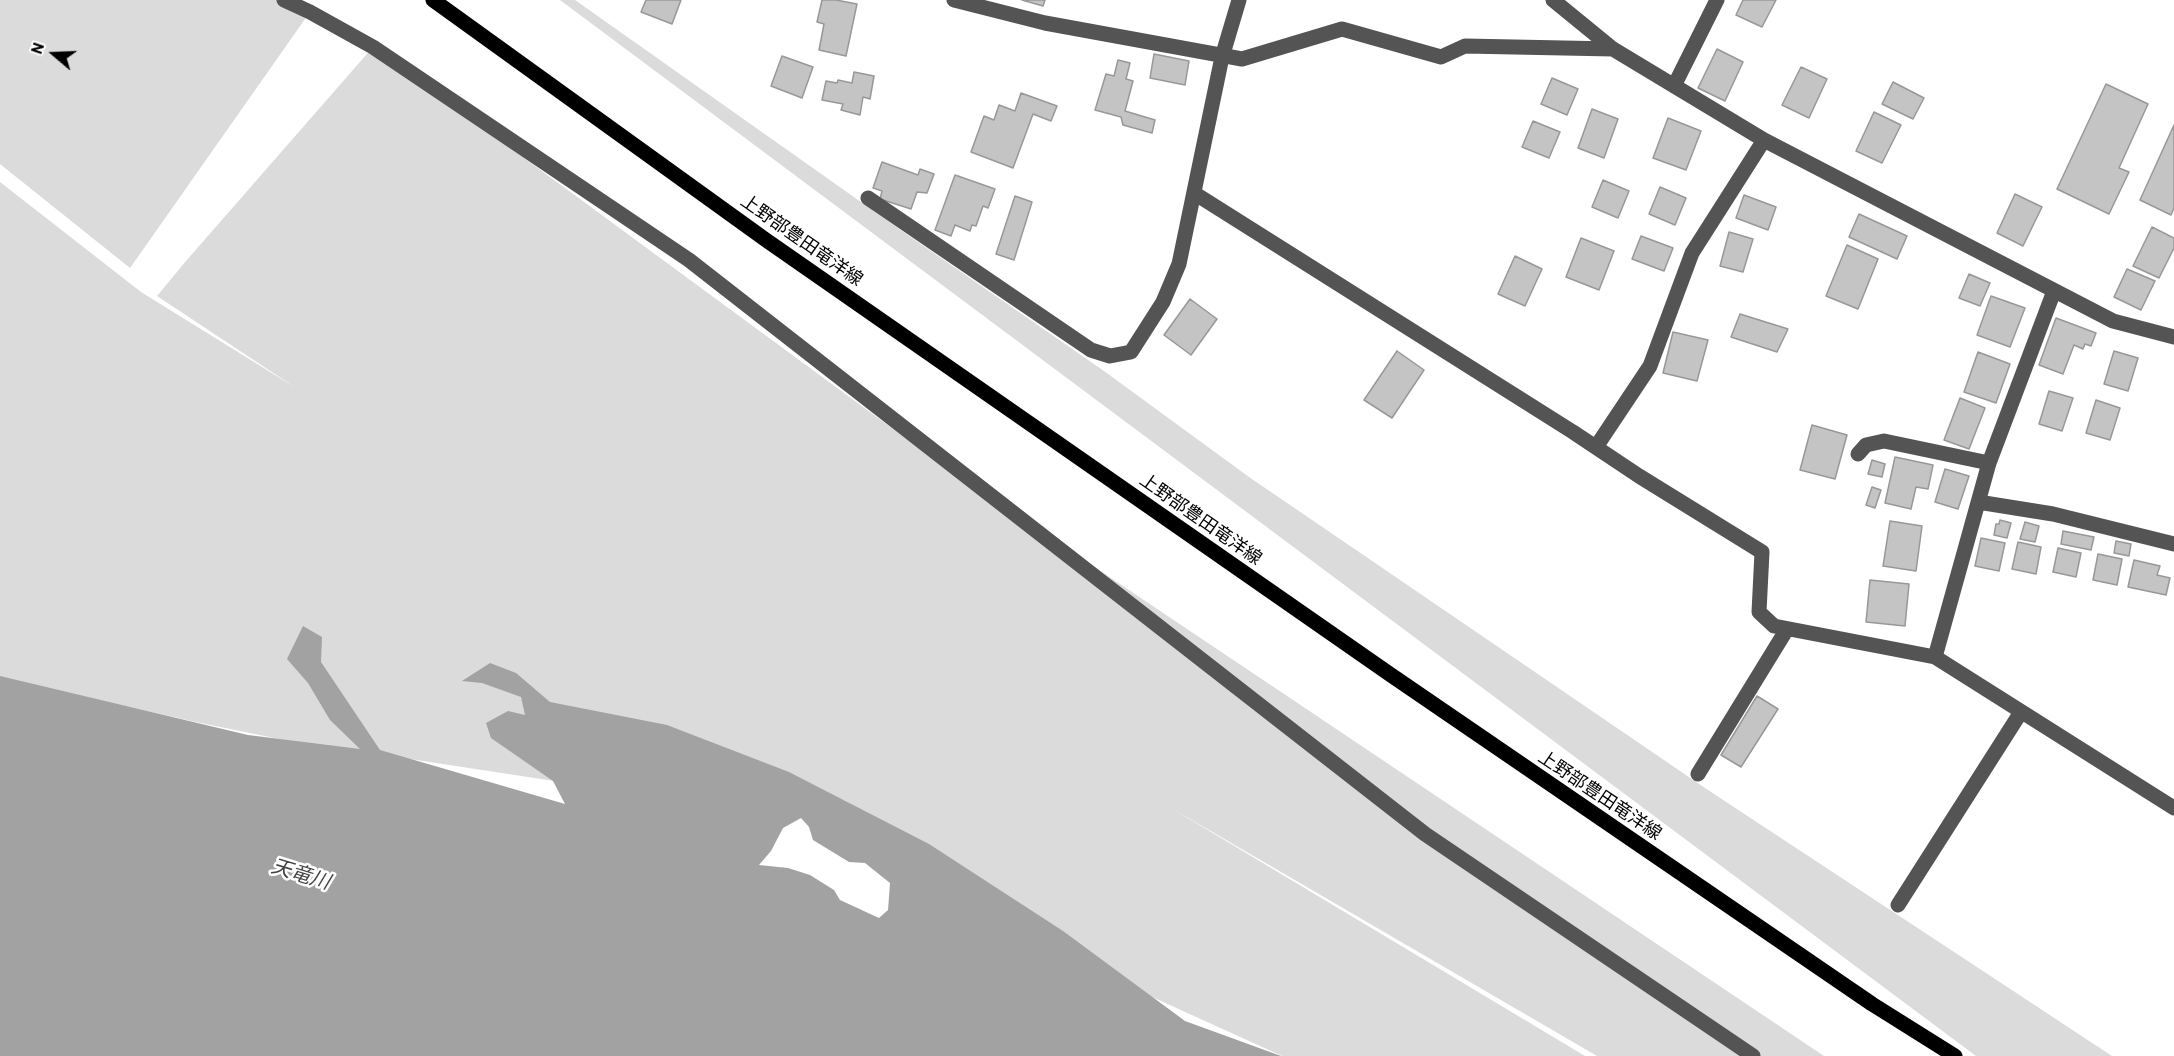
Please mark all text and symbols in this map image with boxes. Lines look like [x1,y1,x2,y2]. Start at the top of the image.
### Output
north arrow [24,24,84,84]
text: N [26,40,47,56]
street label: 上野部豊田竜洋線 [737,190,867,290]
street label: 上野部豊田竜洋線 [1136,469,1266,569]
street label: 上野部豊田竜洋線 [1534,746,1666,844]
water label: 天竜川 [269,854,333,894]

